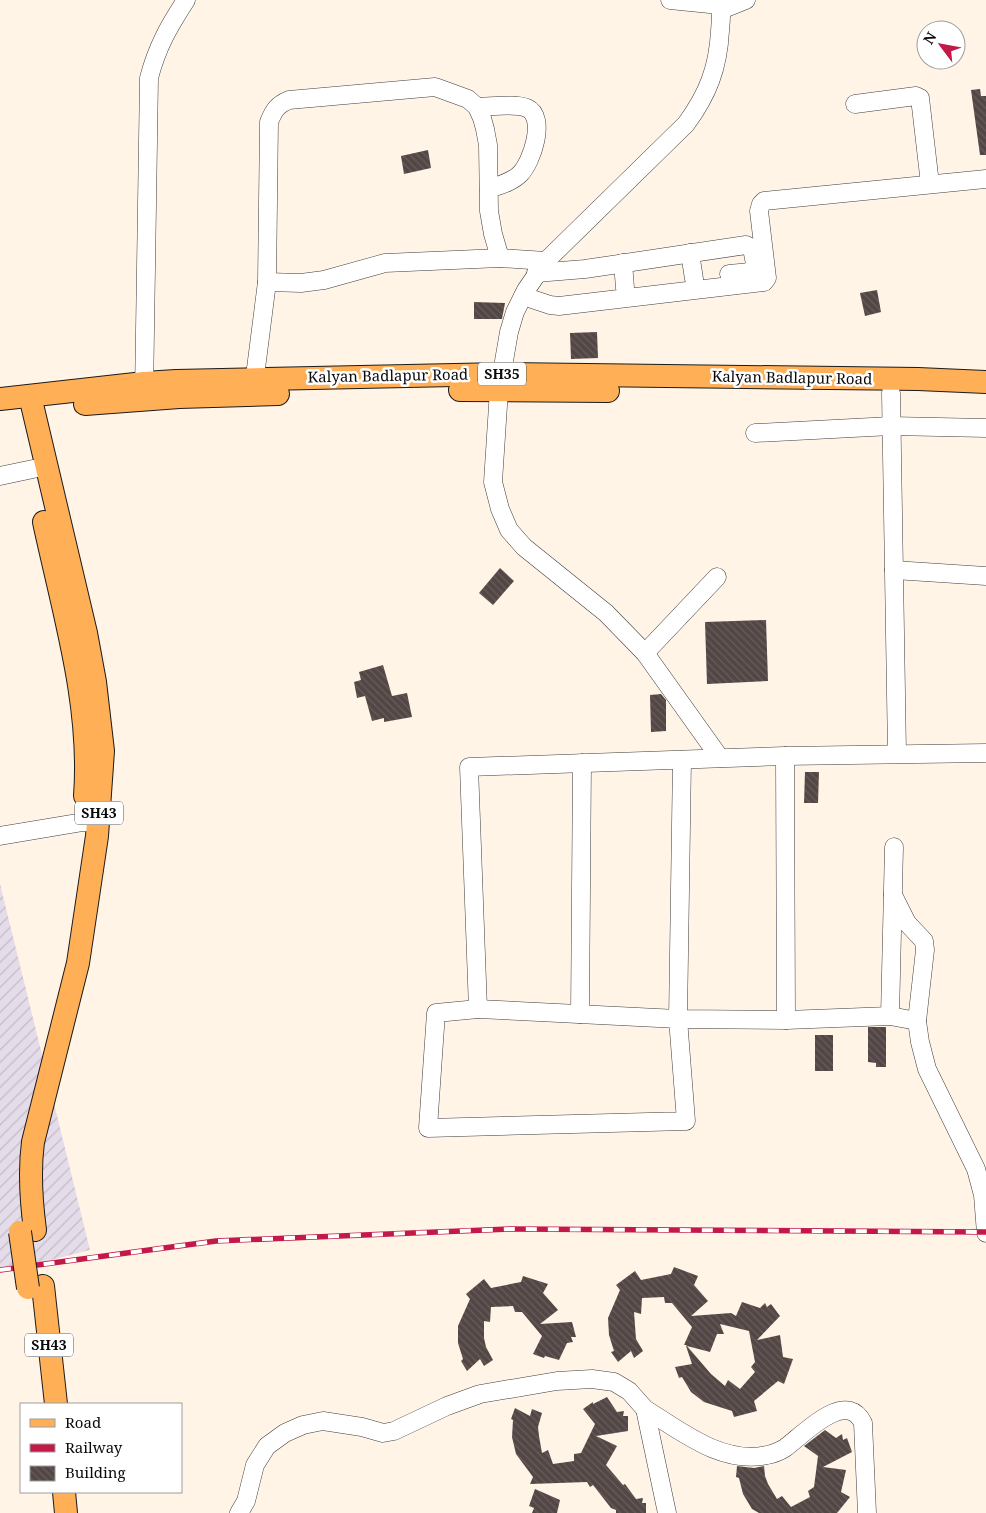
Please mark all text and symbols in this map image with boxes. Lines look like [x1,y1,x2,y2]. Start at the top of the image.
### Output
north arrow [916,20,966,70]
text: N [919,28,941,48]
road number: SH35 [478,362,526,386]
street label: Kalyan Badlapur Road [308,364,468,386]
street label: Kalyan Badlapur Road [712,366,872,388]
road number: SH43 [75,801,123,824]
road number: SH43 [25,1334,73,1356]
legend [20,1403,182,1493]
text: Road [65,1412,101,1432]
text: Railway [65,1437,123,1457]
text: Building [65,1462,126,1482]

